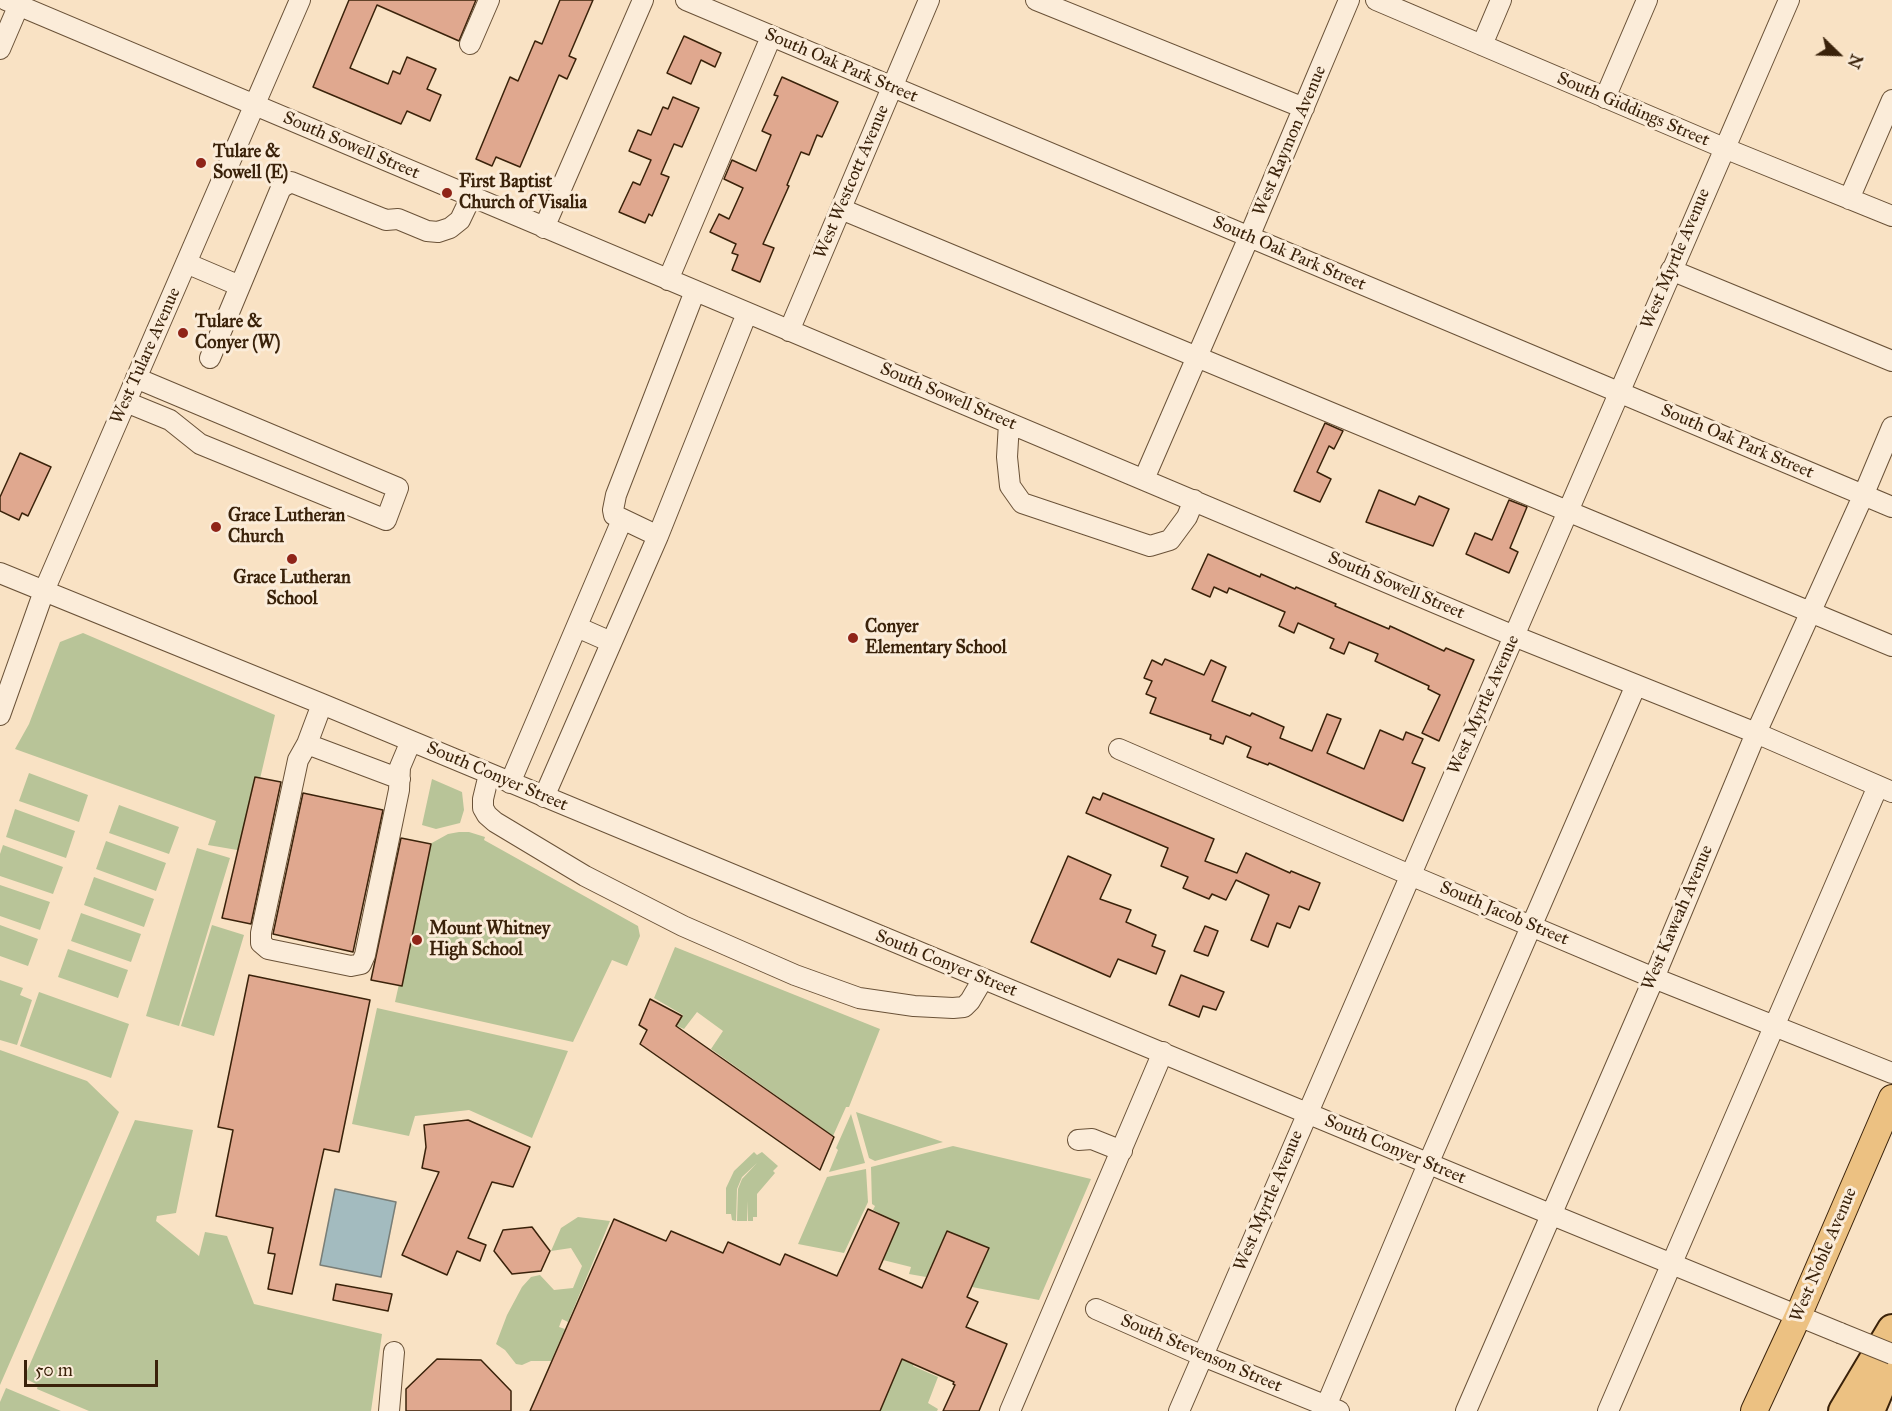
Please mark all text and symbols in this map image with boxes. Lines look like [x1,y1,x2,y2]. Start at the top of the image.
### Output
street label: South Oak Park Street [761,24,921,108]
north arrow [1808,24,1868,84]
text: N [1844,51,1866,71]
street label: West Raymon Avenue [1249,63,1331,219]
street label: South Giddings Street [1553,68,1713,152]
street label: West Westcott Avenue [810,102,894,262]
street label: South Sowell Street [279,107,423,185]
place label: Tulare & Sowell (E) [213,142,288,184]
marker: Tulare & Sowell (E) [194,156,208,170]
place label: First Baptist Church of Visalia [459,172,587,214]
street label: West Myrtle Avenue [1637,185,1715,333]
marker: First Baptist Church of Visalia [440,186,454,200]
street label: South Oak Park Street [1209,212,1369,296]
street label: West Tulare Avenue [106,285,186,427]
place label: Tulare & Conyer (W) [195,312,280,354]
marker: Tulare & Conyer (W) [176,326,190,340]
street label: South Sowell Street [876,358,1020,436]
street label: South Oak Park Street [1657,400,1817,484]
place label: Grace Lutheran Church [228,506,345,548]
marker: Grace Lutheran Church [209,520,223,534]
street label: South Sowell Street [1324,547,1468,625]
marker: Grace Lutheran School [285,552,299,566]
place label: Grace Lutheran School [233,568,351,610]
place label: Conyer Elementary School [865,617,1007,660]
marker: Conyer Elementary School [846,631,860,645]
street label: West Myrtle Avenue [1444,632,1524,778]
street label: South Conyer Street [423,737,571,817]
street label: West Kaweah Avenue [1638,842,1718,994]
street label: South Jacob Street [1436,877,1572,951]
place label: Mount Whitney High School [429,919,550,962]
street label: South Conyer Street [872,926,1020,1002]
marker: Mount Whitney High School [410,933,424,947]
street label: South Conyer Street [1321,1110,1469,1190]
street label: West Myrtle Avenue [1230,1127,1308,1275]
street label: West Noble Avenue [1786,1185,1862,1325]
street label: South Stevenson Street [1117,1310,1285,1398]
scale bar [27,1348,160,1386]
text: 50 m [35,1359,73,1381]

